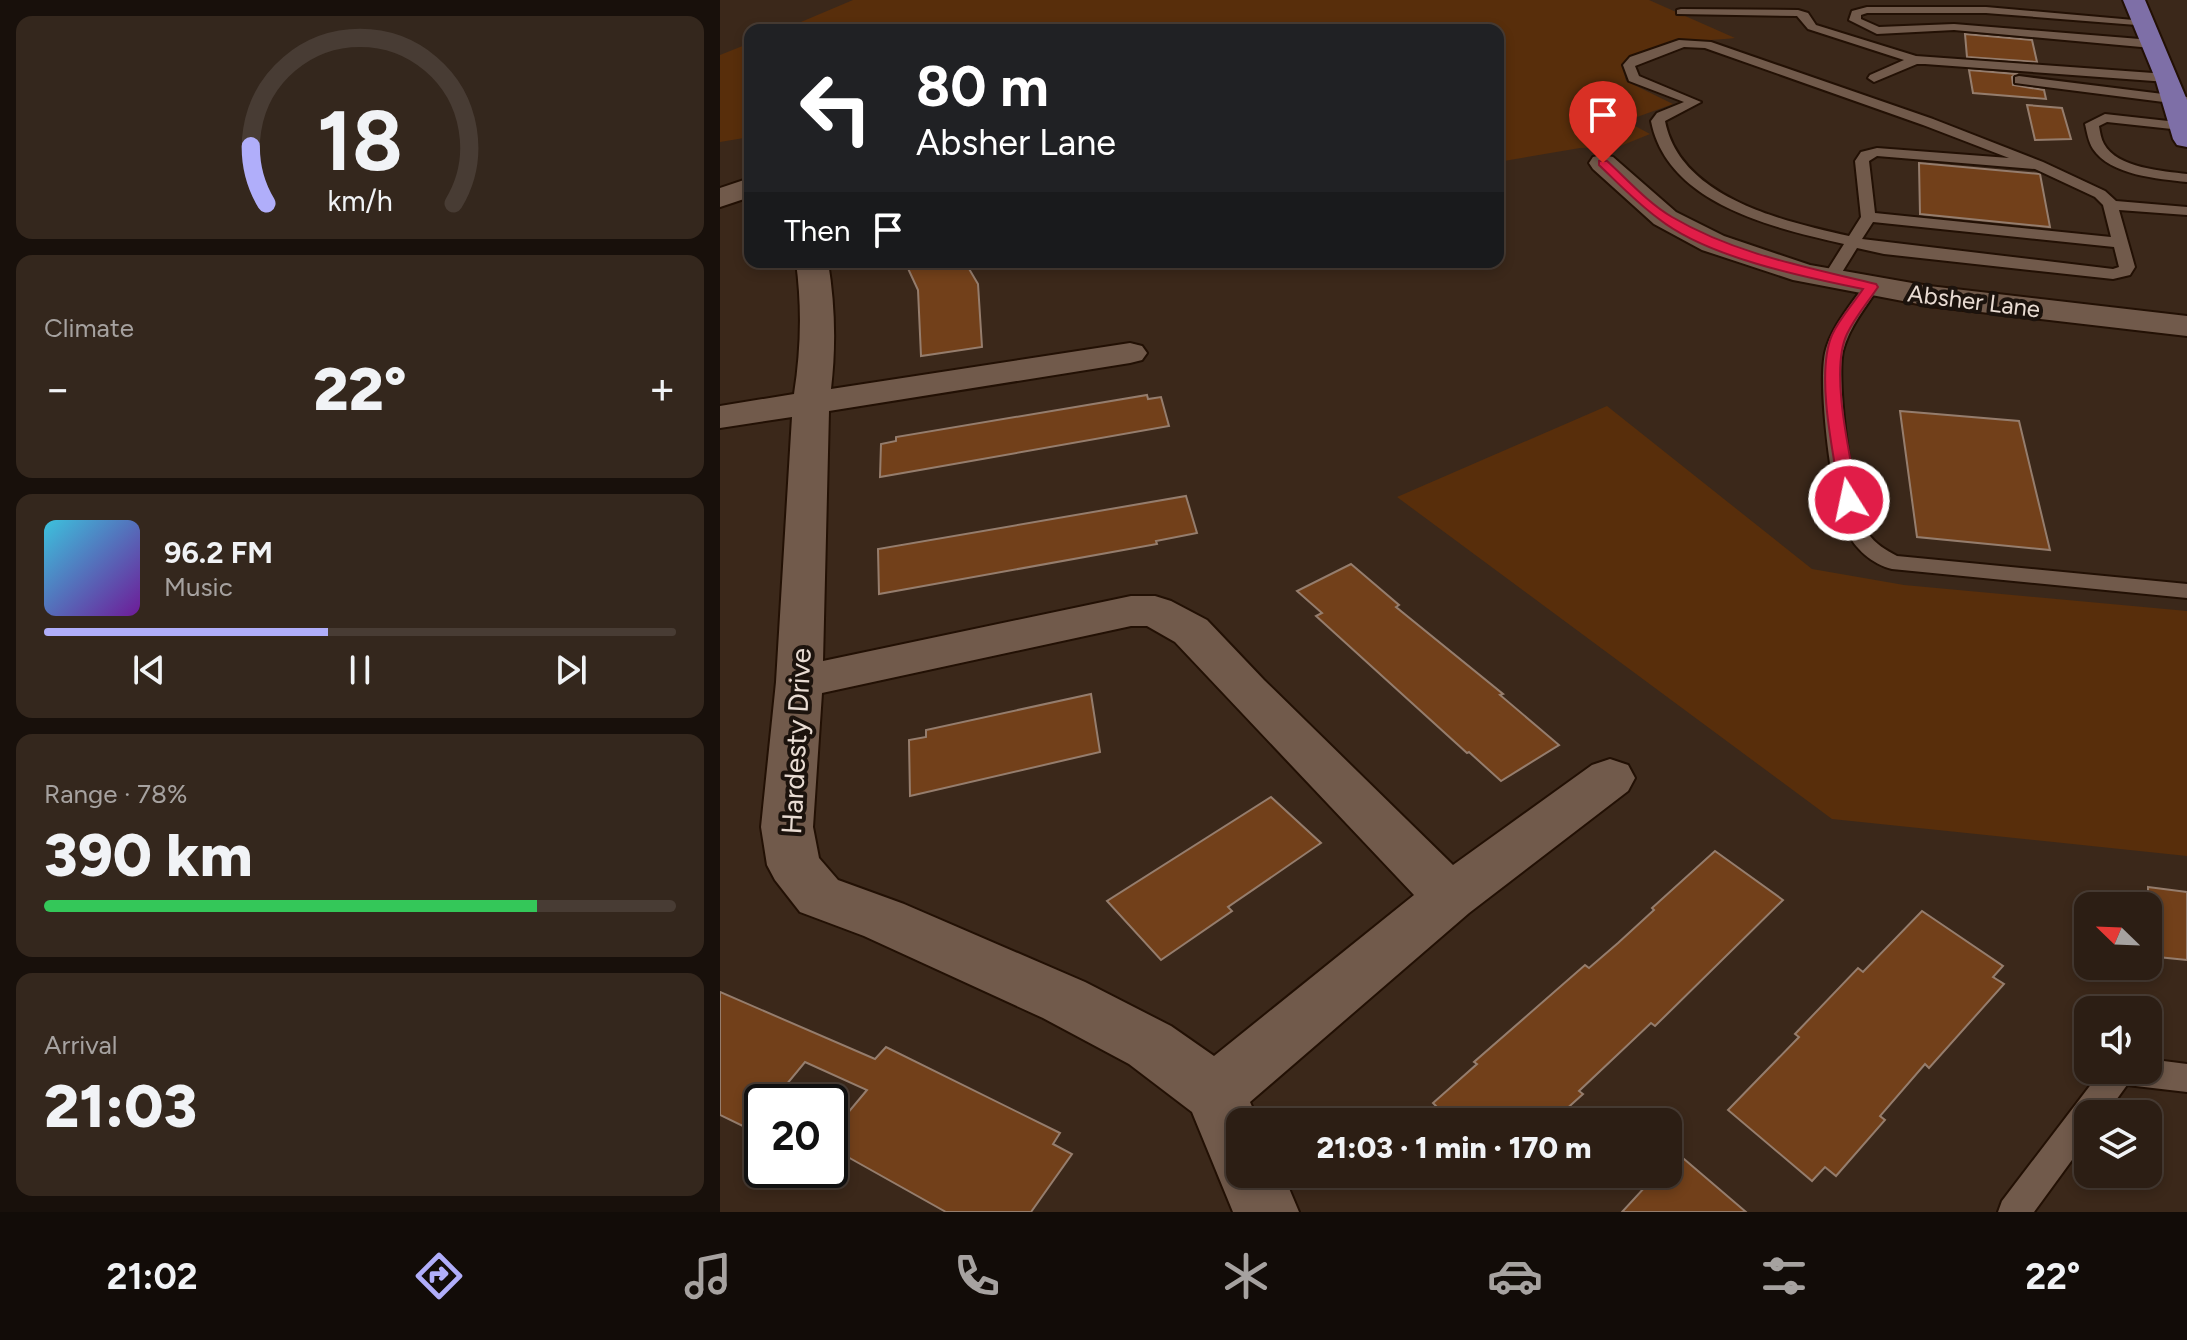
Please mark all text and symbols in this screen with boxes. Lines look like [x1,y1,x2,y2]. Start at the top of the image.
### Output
text: 80 m [916,53,1049,120]
icon: left [784,56,888,160]
pin [1569,81,1637,163]
text: 18 [317,90,403,190]
icon: arrive [1581,93,1625,137]
text: Absher Lane [916,121,1116,164]
text: km/h [327,184,393,218]
icon: arrive [866,208,910,252]
text: Then [784,212,850,249]
street label: Absher Lane [1906,278,2042,324]
text: Climate [44,312,134,344]
text: 22° [313,353,407,425]
text: − [44,362,71,415]
text: + [649,362,676,415]
position arrow [1807,458,1891,542]
text: 96.2 FM [164,534,273,571]
text: Music [164,571,233,603]
street label: Hardesty Drive [774,647,818,835]
icon: previous [127,648,171,692]
icon: pause [338,648,382,692]
icon: next [549,648,593,692]
text: Range · 78% [44,778,187,810]
text: 390 km [44,819,253,891]
north arrow [2074,892,2162,980]
map controls [2074,892,2162,1188]
button: sound [2074,996,2162,1084]
text: Arrival [44,1029,117,1061]
text: 21:03 [44,1070,197,1142]
speed limit sign: 20 [744,1084,848,1188]
button: layers [2074,1100,2162,1188]
text: 21:03 · 1 min · 170 m [1317,1129,1591,1166]
icon: directions [411,1248,467,1304]
icon: music [680,1248,736,1304]
icon: phone [949,1248,1005,1304]
icon: climate [1218,1248,1274,1304]
icon: car [1487,1248,1543,1304]
icon: filters [1756,1248,1812,1304]
text: 21:02 [107,1255,198,1298]
text: 22° [2025,1255,2080,1298]

